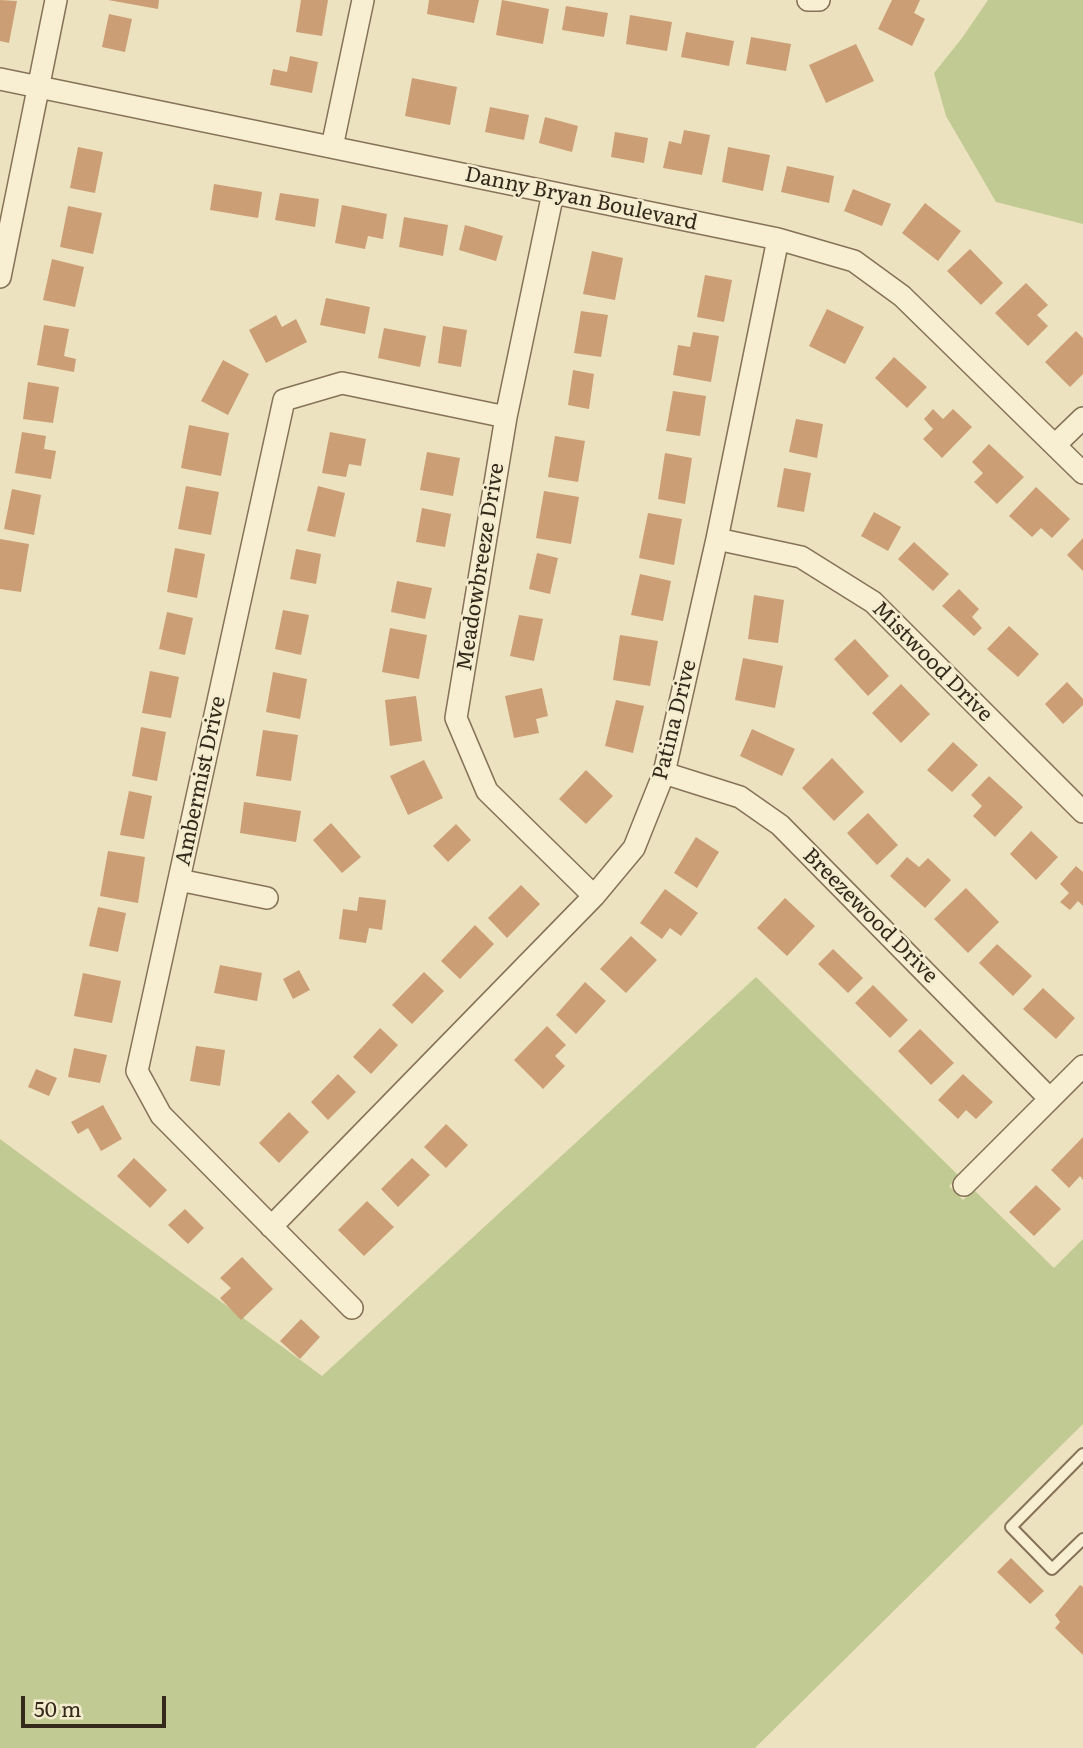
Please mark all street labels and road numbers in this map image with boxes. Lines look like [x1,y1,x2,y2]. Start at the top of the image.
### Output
street label: Danny Bryan Boulevard [462,162,700,236]
street label: Meadowbreeze Drive [452,461,510,673]
street label: Mistwood Drive [867,597,997,727]
street label: Patina Drive [648,657,702,783]
street label: Ambermist Drive [171,694,231,868]
street label: Breezewood Drive [797,843,943,989]

